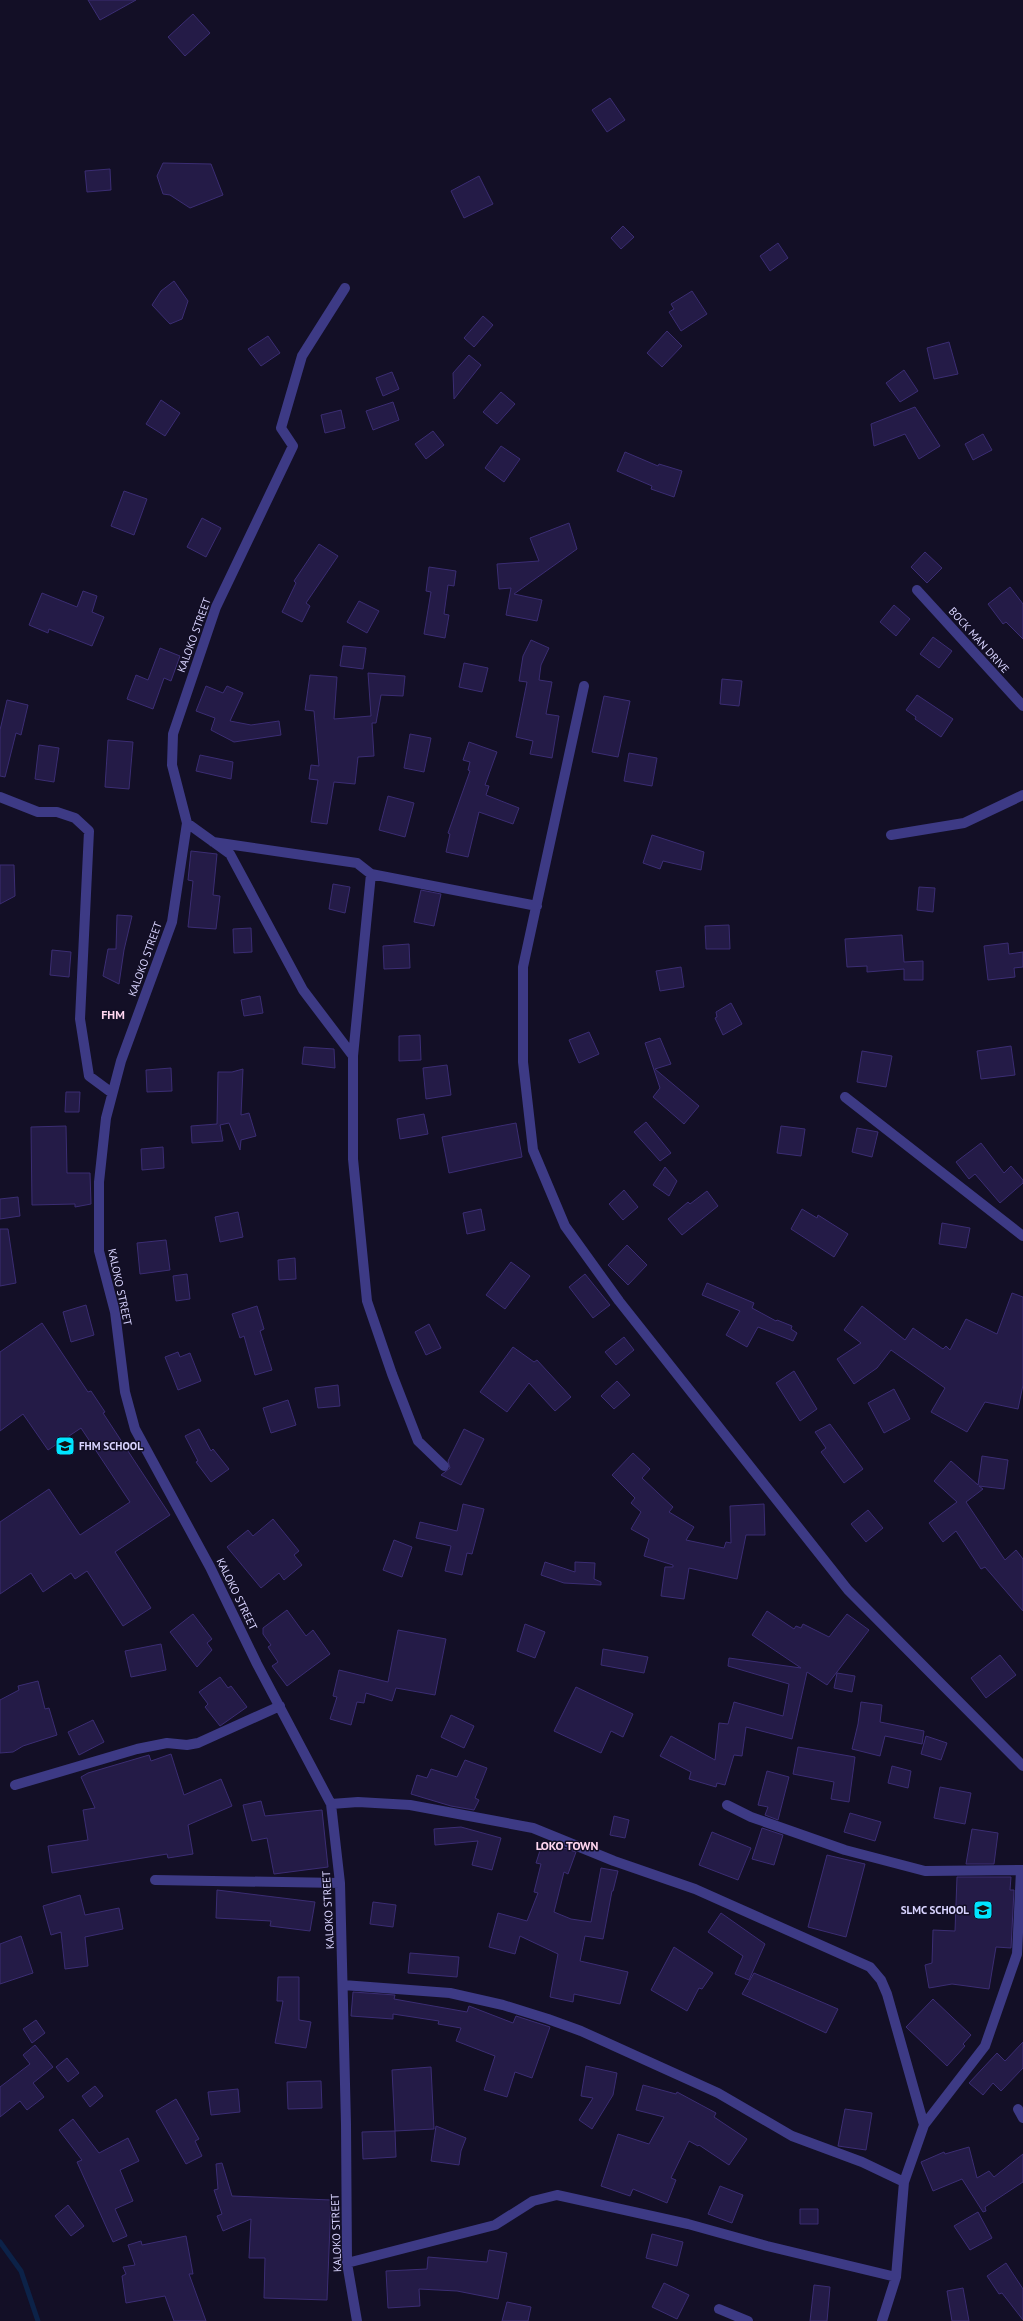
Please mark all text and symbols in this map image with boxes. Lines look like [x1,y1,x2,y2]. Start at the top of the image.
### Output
street label: KALOKO STREET [174,596,214,674]
street label: BOCK MAN DRIVE [946,604,1012,676]
street label: KALOKO STREET [125,920,165,998]
district label: FHM [101,1007,125,1022]
street label: KALOKO STREET [105,1247,135,1327]
school or university icon: FHM SCHOOL [54,1435,76,1457]
place label: FHM SCHOOL [79,1439,143,1453]
street label: KALOKO STREET [214,1556,260,1632]
district label: LOKO TOWN [536,1838,598,1853]
street label: KALOKO STREET [319,1871,337,1949]
school or university icon: SLMC SCHOOL [972,1899,994,1921]
place label: SLMC SCHOOL [901,1903,969,1917]
street label: KALOKO STREET [328,2194,344,2272]

